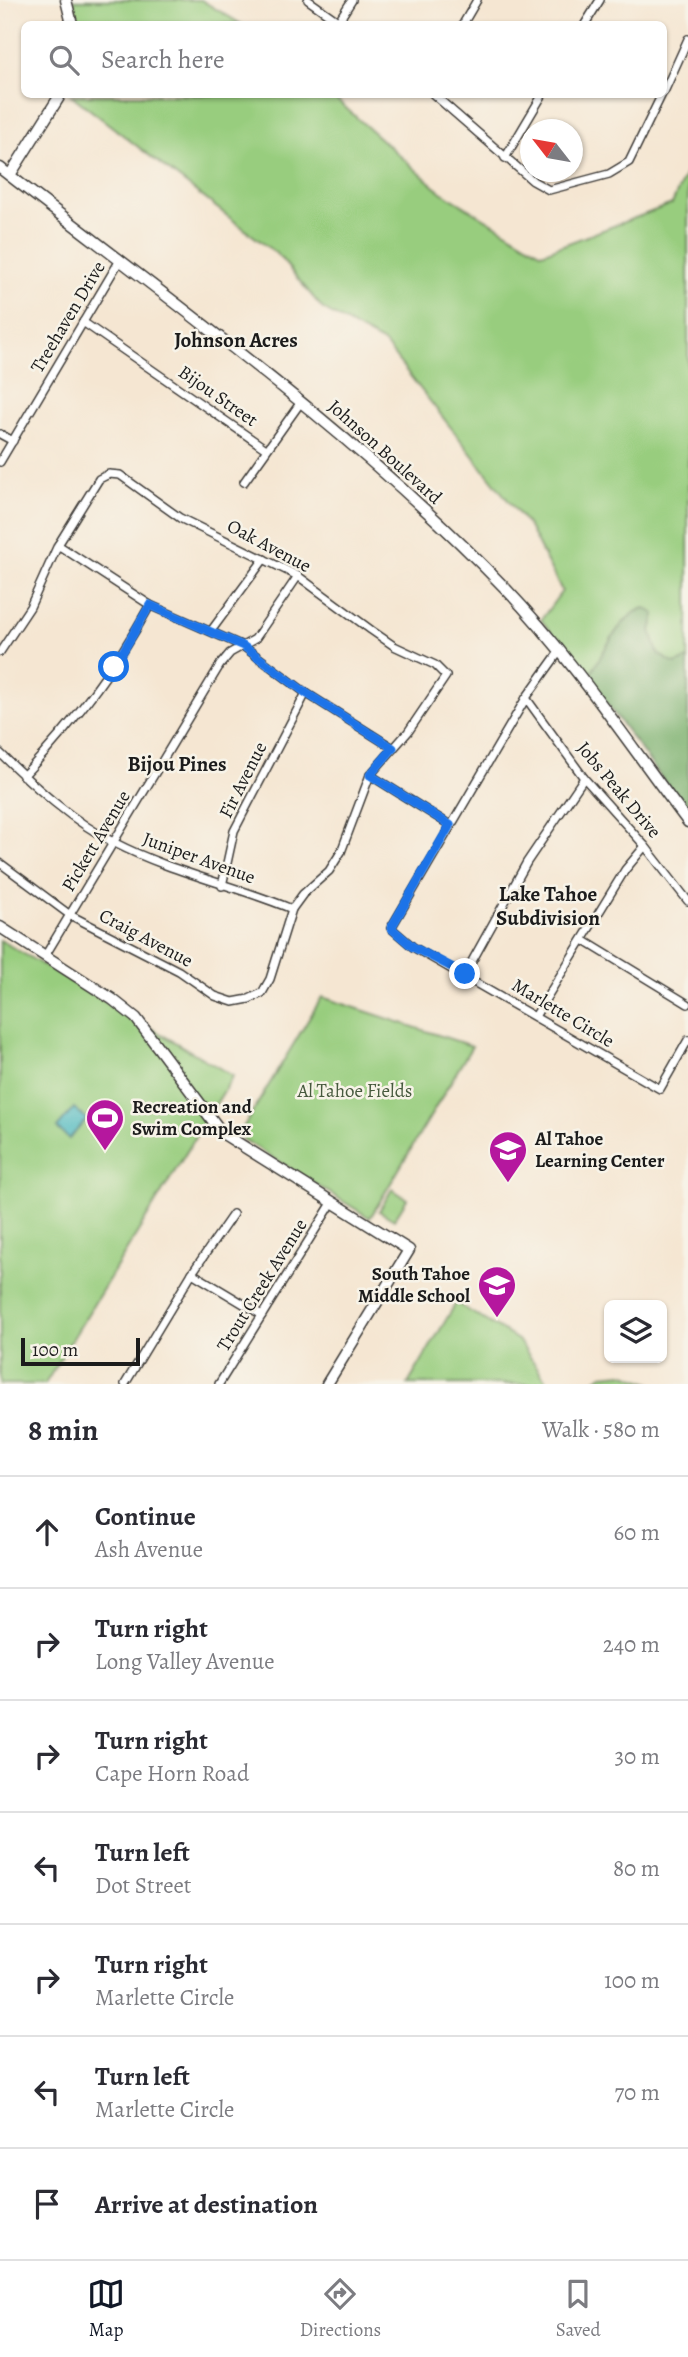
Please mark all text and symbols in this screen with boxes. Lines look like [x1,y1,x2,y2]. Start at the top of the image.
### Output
search box [21,21,667,98]
icon: search [45,41,83,79]
text: Search here [101,42,225,77]
north arrow [520,119,583,182]
street label: Treehaven Drive [24,256,112,378]
district label: Johnson Acres [174,326,298,354]
street label: Bijou Street [173,359,263,433]
street label: Johnson Boulevard [322,394,448,511]
street label: Oak Avenue [222,513,316,579]
route start [98,651,129,682]
street label: Jobs Peak Drive [571,736,667,844]
street label: Fir Avenue [213,737,273,823]
district label: Bijou Pines [127,750,227,778]
street label: Pickett Avenue [55,785,137,897]
street label: Juniper Avenue [139,826,259,890]
district label: Lake Tahoe Subdivision [496,880,600,932]
street label: Craig Avenue [95,902,197,974]
route end [449,958,480,989]
street label: Marlette Circle [507,972,619,1054]
park label: Al Tahoe Fields [297,1078,412,1104]
place label: Recreation and Swim Complex [132,1094,253,1142]
sports icon: Recreation and Swim Complex [84,1097,126,1152]
place label: Al Tahoe Learning Center [534,1126,665,1174]
school or university icon: Al Tahoe Learning Center [487,1129,529,1184]
street label: Trout Creek Avenue [211,1214,313,1356]
place label: South Tahoe Middle School [358,1261,470,1309]
school or university icon: South Tahoe Middle School [476,1264,518,1319]
map controls [604,1300,667,1363]
button: layers [604,1300,667,1363]
scale bar [21,1335,140,1367]
text: 100 m [32,1337,78,1363]
text: 8 min [28,1410,98,1450]
text: Walk · 580 m [542,1414,660,1445]
text: Continue [95,1499,196,1534]
icon: ahead [28,1513,66,1551]
text: 60 m [613,1517,660,1548]
text: Ash Avenue [95,1534,203,1565]
text: Turn right [95,1611,208,1646]
icon: right [28,1625,66,1663]
text: 240 m [603,1629,660,1660]
text: Long Valley Avenue [95,1646,275,1677]
text: Turn right [95,1723,208,1758]
icon: right [28,1737,66,1775]
text: 30 m [614,1741,660,1772]
text: Cape Horn Road [95,1758,249,1789]
text: Turn left [95,1835,190,1870]
icon: left [28,1849,66,1887]
text: 80 m [613,1853,660,1884]
text: Dot Street [95,1870,191,1901]
text: Turn right [95,1947,208,1982]
icon: right [28,1961,66,1999]
text: 100 m [604,1965,660,1996]
text: Marlette Circle [95,1982,234,2013]
text: Turn left [95,2059,190,2094]
icon: left [28,2073,66,2111]
text: 70 m [614,2077,660,2108]
text: Marlette Circle [95,2094,234,2125]
icon: arrive [28,2185,66,2223]
text: Arrive at destination [95,2187,318,2222]
tab: Map [87,2275,125,2343]
tab: Directions [300,2275,381,2343]
tab: Saved [556,2275,601,2343]

